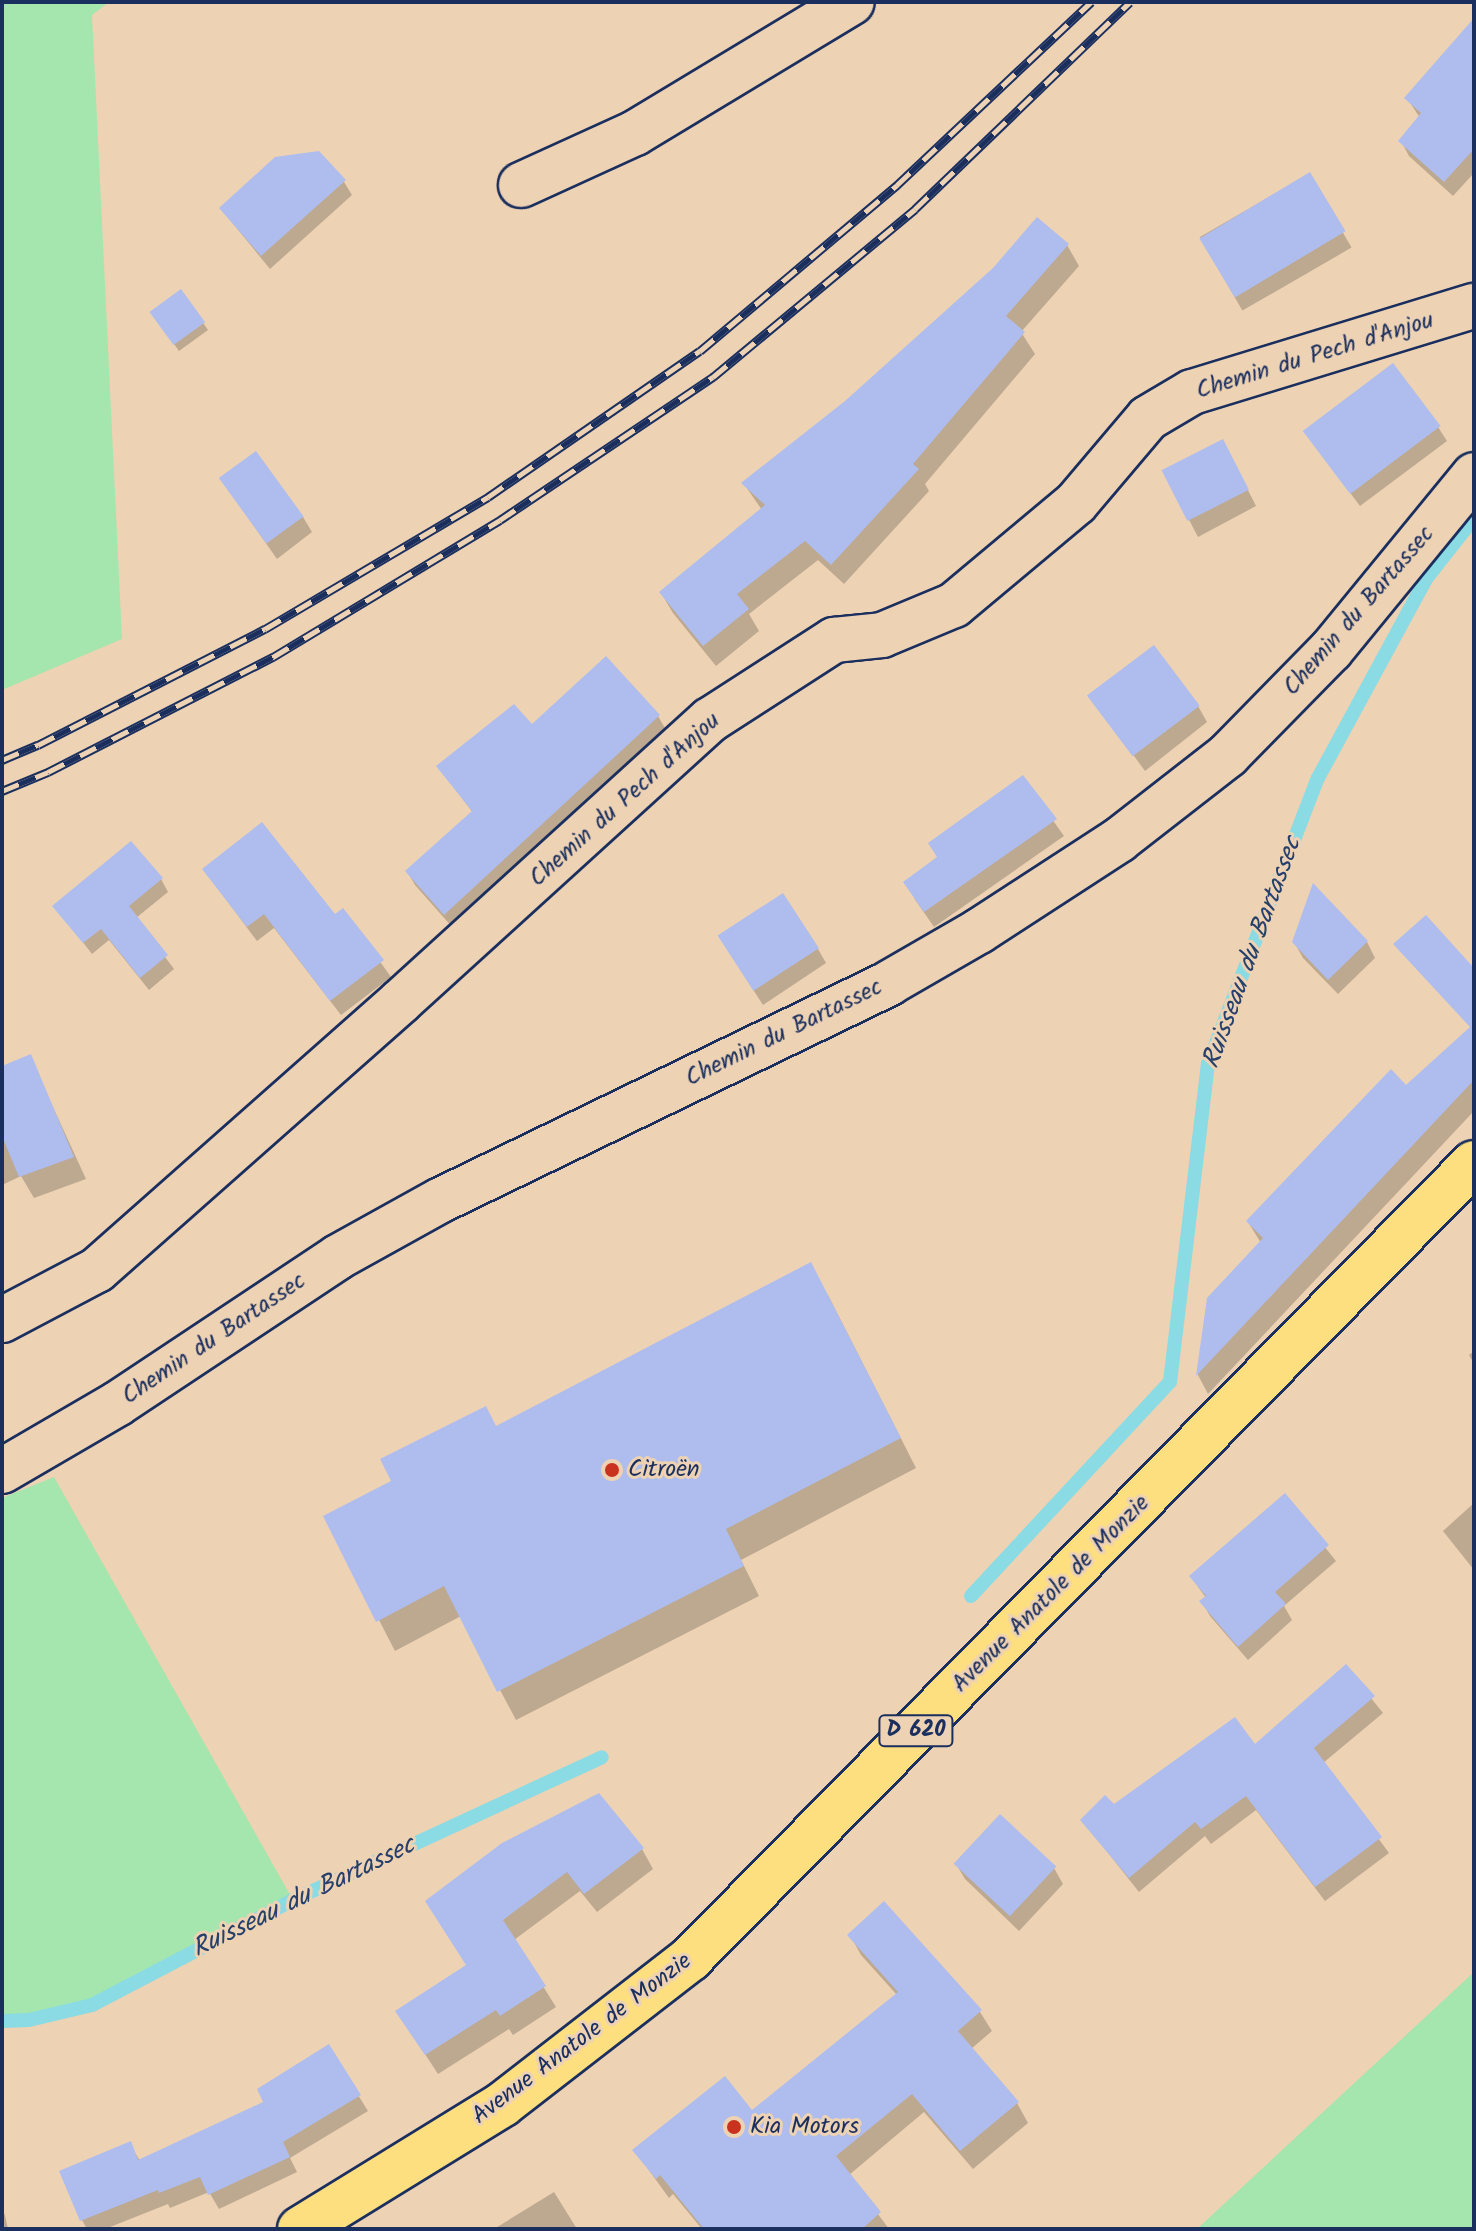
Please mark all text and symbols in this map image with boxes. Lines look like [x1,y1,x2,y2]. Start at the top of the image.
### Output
street label: Chemin du Pech d'Anjou [1193,306,1437,406]
street label: Chemin du Bartassec [1277,520,1441,702]
street label: Chemin du Pech d'Anjou [524,707,726,893]
water label: Ruisseau du Bartassec [1197,833,1309,1073]
street label: Chemin du Bartassec [681,973,887,1093]
street label: Chemin du Bartassec [117,1267,311,1411]
place label: Citroën [628,1456,699,1484]
marker: Citroën [603,1461,621,1479]
street label: Avenue Anatole de Monzie [946,1489,1156,1699]
road number: D 620 [878,1713,954,1749]
water label: Ruisseau du Bartassec [188,1831,420,1965]
street label: Avenue Anatole de Monzie [467,1947,697,2131]
place label: Kia Motors [750,2113,859,2141]
marker: Kia Motors [725,2118,743,2136]

